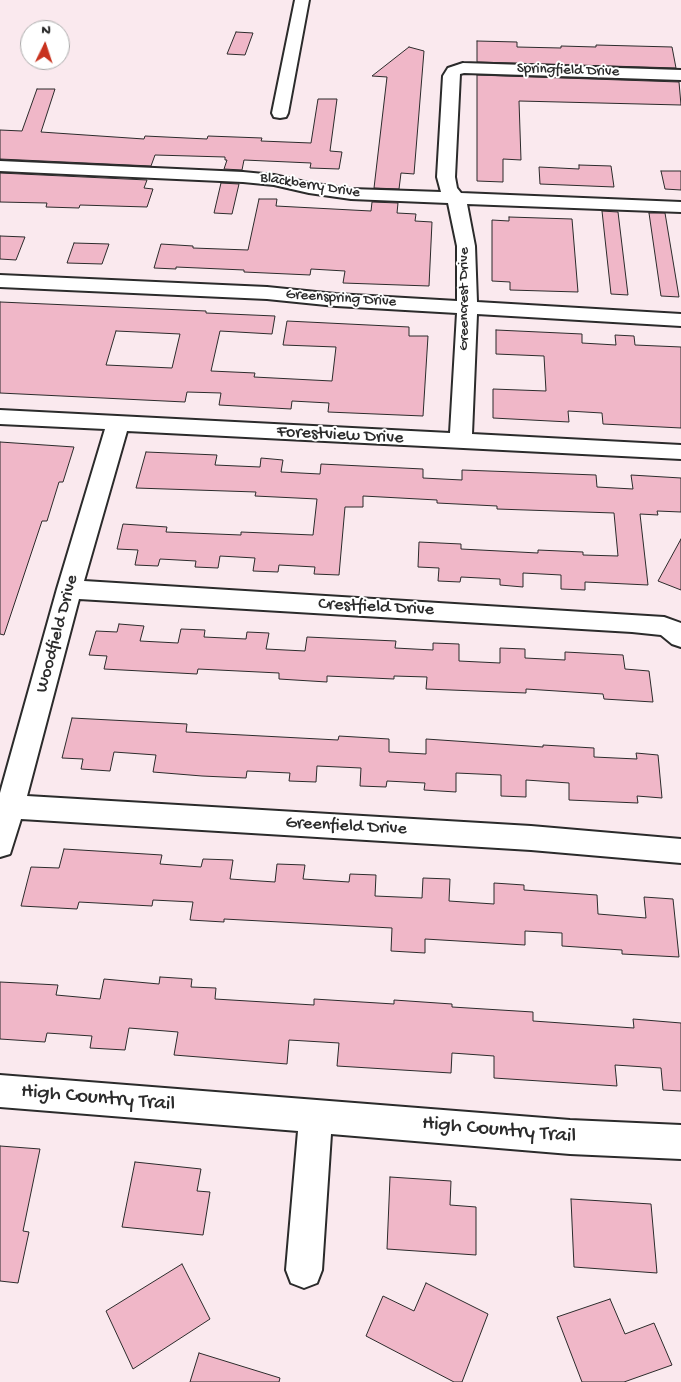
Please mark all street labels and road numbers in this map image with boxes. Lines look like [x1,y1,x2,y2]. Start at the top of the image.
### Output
street label: Springfield Drive [516,60,620,82]
street label: Blackberry Drive [259,169,361,203]
street label: Greencrest Drive [456,247,474,351]
street label: Greenspring Drive [285,286,397,312]
street label: Forestview Drive [276,422,404,450]
street label: Woodfield Drive [32,573,84,695]
street label: Crestfield Drive [317,594,435,622]
street label: Greenfield Drive [285,813,407,841]
street label: High Country Trail [20,1080,176,1118]
street label: High Country Trail [421,1112,577,1150]

